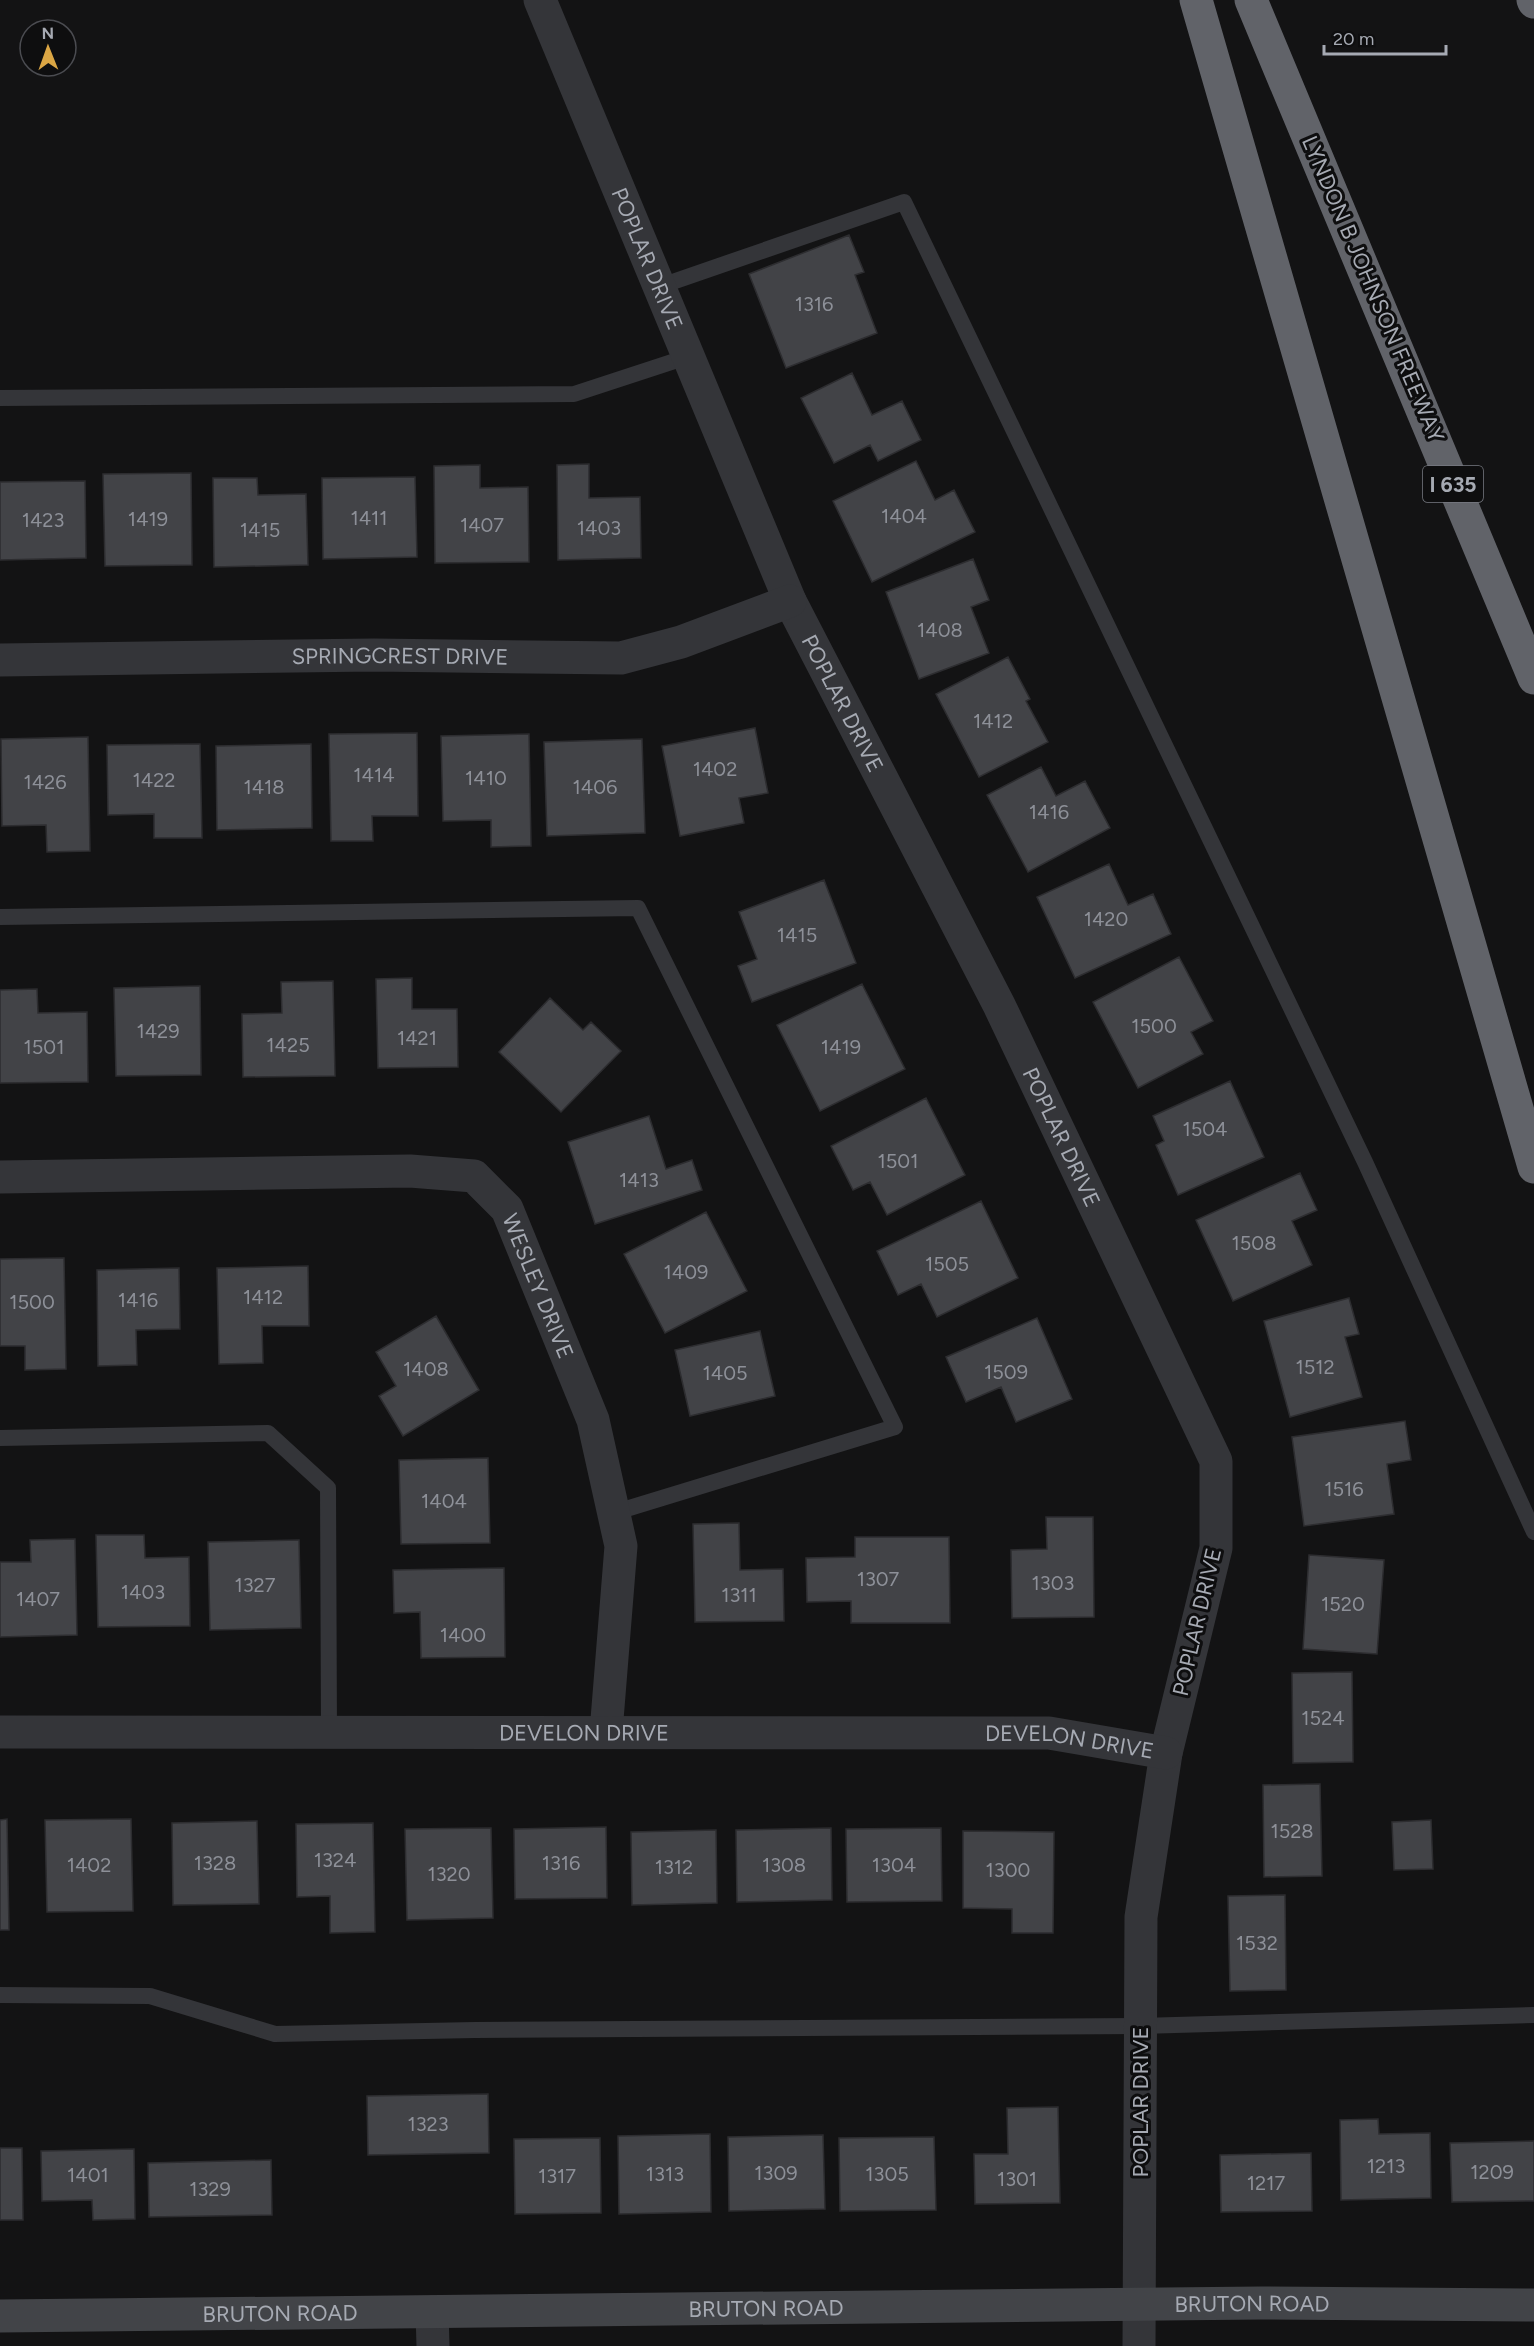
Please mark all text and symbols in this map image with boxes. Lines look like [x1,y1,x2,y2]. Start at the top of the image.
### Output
north arrow [18,18,78,78]
scale bar [1324,18,1446,56]
text: N [41,24,54,43]
text: 20 m [1333,28,1374,50]
street label: LYNDON B JOHNSON FREEWAY [1296,132,1450,447]
street label: POPLAR DRIVE [606,183,689,334]
house number: 1316 [795,292,833,316]
road number: I 635 [1423,466,1483,502]
house number: 1404 [881,504,927,528]
house number: 1411 [350,506,388,530]
house number: 1419 [128,507,168,531]
house number: 1423 [22,508,64,532]
house number: 1407 [460,513,504,537]
house number: 1403 [577,516,621,540]
house number: 1415 [240,518,280,542]
house number: 1408 [917,618,963,642]
street label: POPLAR DRIVE [796,630,890,777]
street label: SPRINGCREST DRIVE [291,641,508,670]
house number: 1412 [973,709,1013,733]
house number: 1402 [693,757,737,781]
house number: 1414 [353,763,395,787]
house number: 1410 [465,766,507,790]
house number: 1422 [132,768,176,792]
house number: 1426 [23,770,67,794]
house number: 1418 [243,775,285,799]
house number: 1406 [573,775,617,799]
house number: 1416 [1029,800,1069,824]
house number: 1420 [1084,907,1128,931]
house number: 1415 [777,923,817,947]
house number: 1500 [1131,1014,1177,1038]
house number: 1429 [136,1019,180,1043]
house number: 1421 [397,1026,437,1050]
house number: 1425 [266,1033,310,1057]
house number: 1501 [24,1035,64,1059]
house number: 1419 [821,1035,861,1059]
street label: POPLAR DRIVE [1017,1063,1107,1211]
house number: 1504 [1183,1117,1228,1141]
house number: 1501 [878,1149,918,1173]
house number: 1413 [619,1168,659,1192]
street label: WESLEY DRIVE [497,1210,580,1362]
house number: 1508 [1232,1231,1276,1255]
house number: 1505 [925,1252,969,1276]
house number: 1409 [664,1260,708,1284]
house number: 1412 [243,1285,283,1309]
house number: 1416 [118,1288,158,1312]
house number: 1500 [9,1290,55,1314]
house number: 1512 [1295,1355,1335,1379]
house number: 1408 [403,1357,449,1381]
house number: 1509 [984,1360,1028,1384]
house number: 1405 [703,1361,748,1385]
house number: 1516 [1324,1477,1364,1501]
house number: 1404 [421,1489,467,1513]
street label: POPLAR DRIVE [1167,1545,1227,1699]
house number: 1307 [857,1567,900,1591]
house number: 1303 [1032,1571,1074,1595]
house number: 1327 [234,1573,276,1597]
house number: 1403 [121,1580,165,1604]
house number: 1311 [721,1583,757,1607]
house number: 1407 [16,1587,60,1611]
house number: 1520 [1321,1592,1365,1616]
house number: 1400 [440,1623,486,1647]
house number: 1524 [1301,1706,1345,1730]
street label: DEVELON DRIVE [499,1719,669,1746]
street label: DEVELON DRIVE [985,1719,1156,1764]
house number: 1528 [1270,1819,1314,1843]
house number: 1324 [314,1848,356,1872]
house number: 1328 [194,1851,236,1875]
house number: 1316 [542,1851,580,1875]
house number: 1402 [67,1853,111,1877]
house number: 1308 [762,1853,806,1877]
house number: 1304 [872,1853,916,1877]
house number: 1312 [655,1855,693,1879]
house number: 1300 [986,1858,1030,1882]
house number: 1320 [427,1862,471,1886]
house number: 1532 [1236,1931,1278,1955]
street label: POPLAR DRIVE [1127,2026,1154,2178]
house number: 1323 [407,2112,449,2136]
house number: 1213 [1367,2154,1405,2178]
house number: 1209 [1470,2160,1514,2184]
house number: 1309 [754,2161,798,2185]
house number: 1313 [646,2162,684,2186]
house number: 1305 [865,2162,909,2186]
house number: 1401 [67,2163,109,2187]
house number: 1317 [538,2164,576,2188]
house number: 1301 [997,2167,1037,2191]
house number: 1217 [1247,2171,1285,2195]
house number: 1329 [189,2177,231,2201]
street label: BRUTON ROAD [1174,2289,1330,2317]
street label: BRUTON ROAD [688,2294,844,2322]
street label: BRUTON ROAD [202,2299,358,2327]

